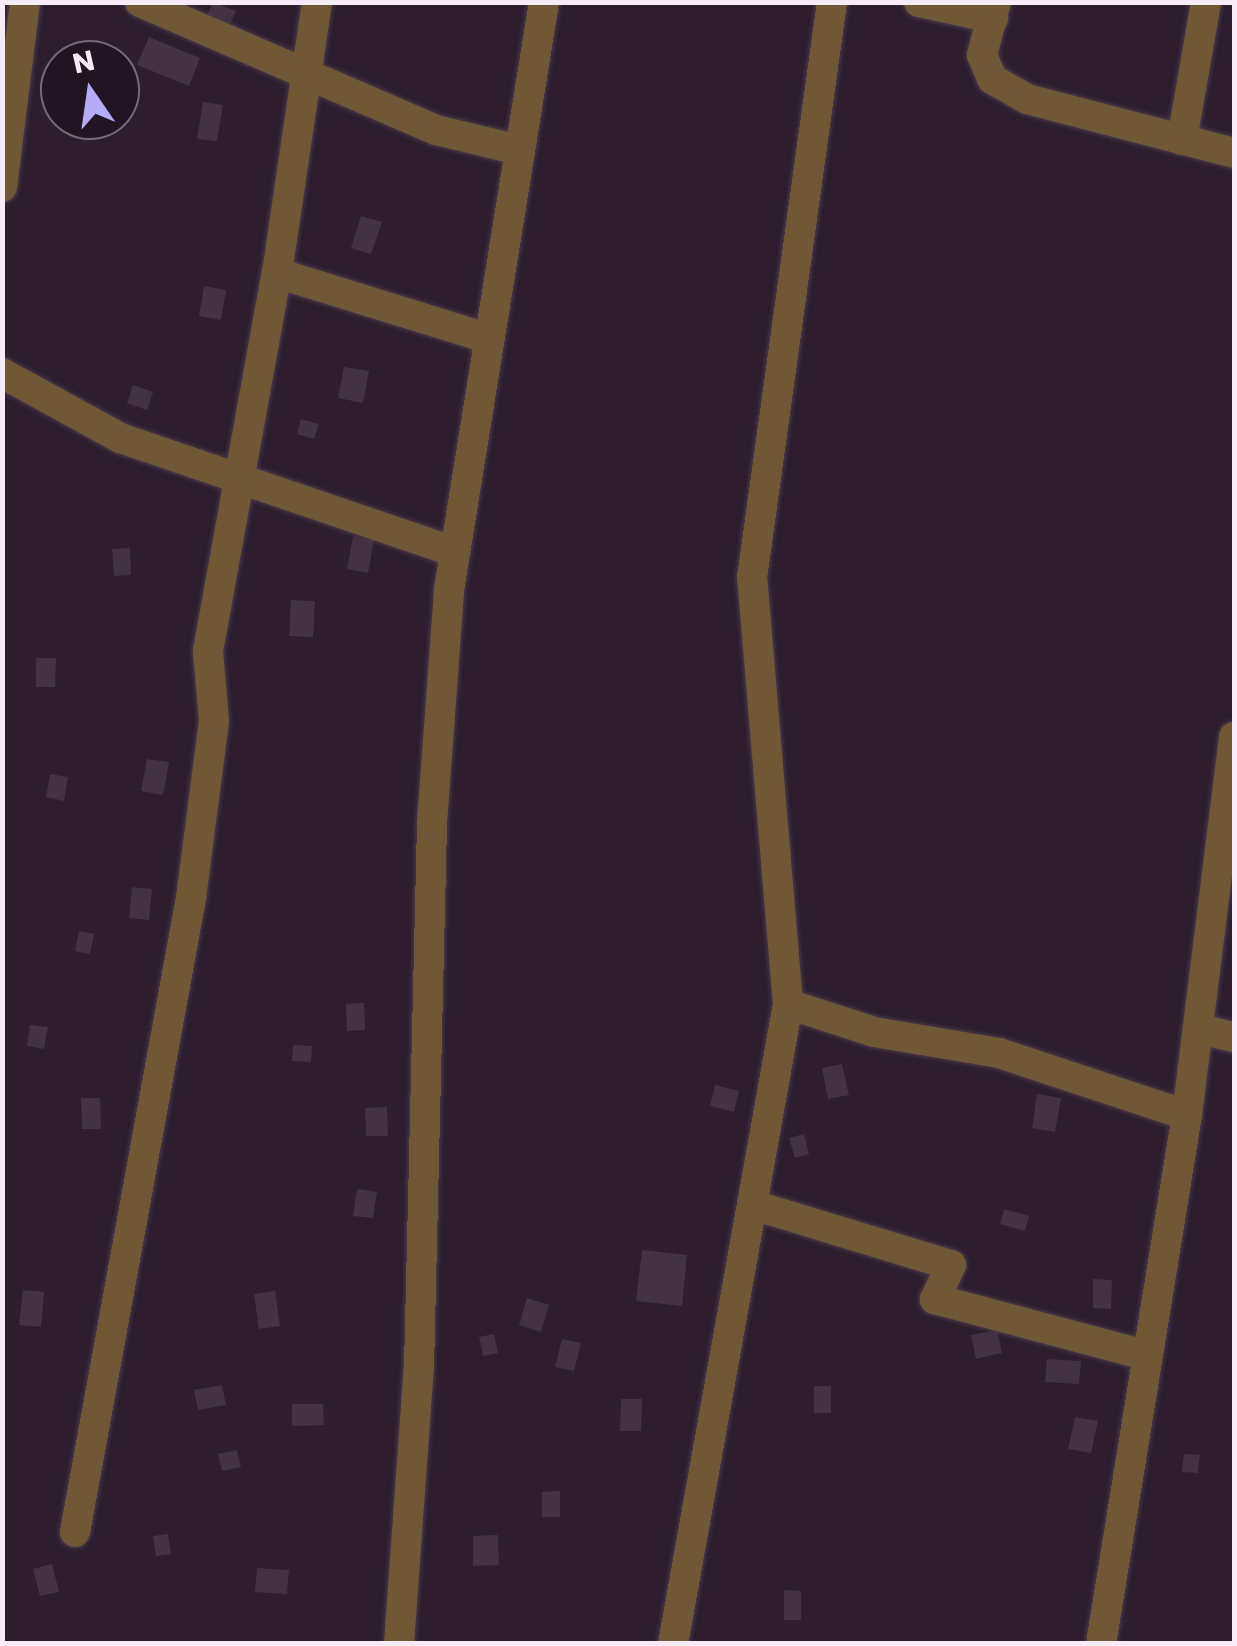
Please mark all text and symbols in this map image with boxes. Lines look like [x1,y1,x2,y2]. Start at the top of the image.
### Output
north arrow [40,40,140,140]
text: N [69,41,98,84]

